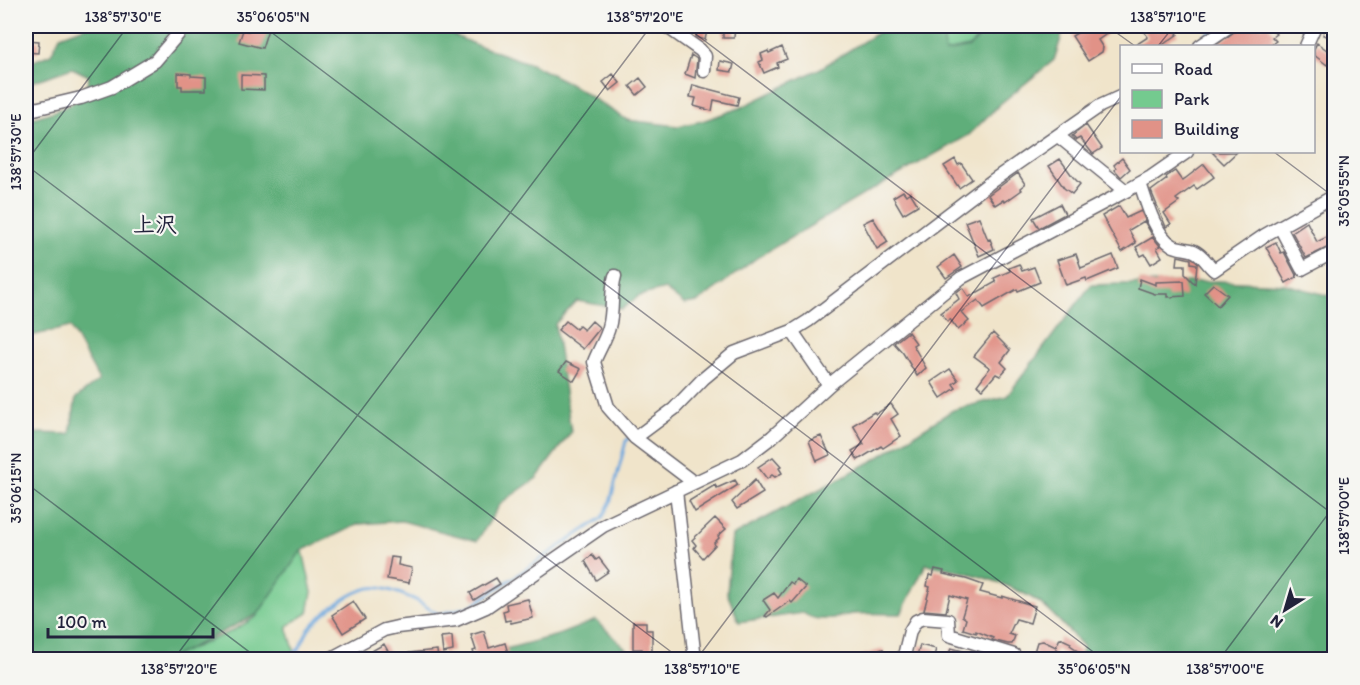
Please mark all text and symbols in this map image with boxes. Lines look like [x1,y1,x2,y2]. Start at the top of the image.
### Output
text: 138°57'30"E [84,8,162,26]
text: 35°06'05"N [236,8,310,26]
text: 138°57'20"E [607,8,683,26]
text: 138°57'10"E [1130,8,1206,26]
legend [1120,45,1315,153]
text: Road [1174,58,1213,80]
text: Park [1174,88,1209,110]
text: 138°57'30"E [7,113,25,191]
text: Building [1174,118,1240,140]
text: 35°05'55"N [1335,155,1353,227]
district label: 上沢 [133,211,177,238]
text: 35°06'15"N [7,453,25,523]
text: 138°57'00"E [1335,477,1353,555]
north arrow [1255,580,1315,640]
scale bar [48,601,213,639]
text: 100 m [57,611,107,633]
text: N [1266,611,1286,632]
text: 138°57'20"E [141,660,217,678]
text: 138°57'10"E [664,660,740,678]
text: 35°06'05"N [1057,660,1131,678]
text: 138°57'00"E [1186,660,1264,678]

